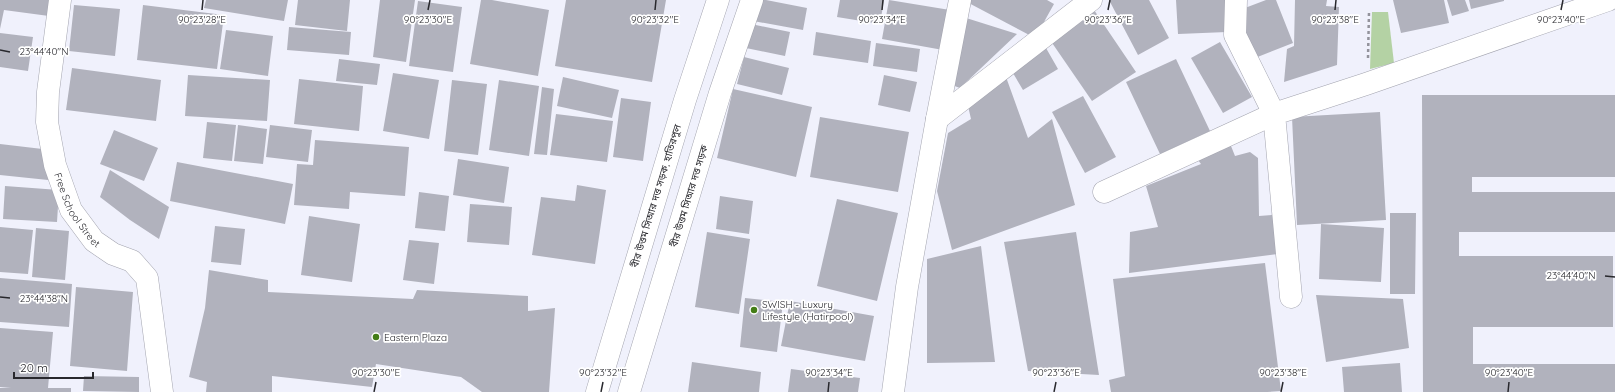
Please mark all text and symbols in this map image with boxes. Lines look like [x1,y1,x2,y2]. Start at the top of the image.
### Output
text: 90°23'28"E [178,13,226,26]
text: 90°23'30"E [404,13,452,26]
text: 90°23'32"E [631,13,679,26]
text: 90°23'34"E [858,13,906,26]
text: 90°23'36"E [1084,13,1132,26]
text: 90°23'38"E [1311,13,1359,26]
text: 90°23'40"E [1537,13,1585,26]
text: 23°44'40"N [20,45,68,58]
street label: বীর উত্তম সিআর দত্ত সড়ক, হাতিরপুল [628,122,684,270]
street label: বীর উত্তম সিআর দত্ত সড়ক [667,142,711,250]
street label: Free School Street [52,171,103,250]
text: 23°44'40"N [1547,269,1595,282]
text: 23°44'38"N [20,292,68,305]
place label: SWISH - Luxury Lifestyle (Hatirpool) [762,298,853,323]
marker: SWISH - Luxury Lifestyle (Hatirpool) [749,305,759,315]
place label: Eastern Plaza [384,331,447,344]
marker: Eastern Plaza [371,332,381,342]
scale bar [14,354,93,380]
text: 20 m [20,360,48,375]
text: 90°23'30"E [352,366,400,379]
text: 90°23'32"E [579,366,627,379]
text: 90°23'34"E [805,366,853,379]
text: 90°23'36"E [1032,366,1080,379]
text: 90°23'38"E [1259,366,1307,379]
text: 90°23'40"E [1485,366,1533,379]

